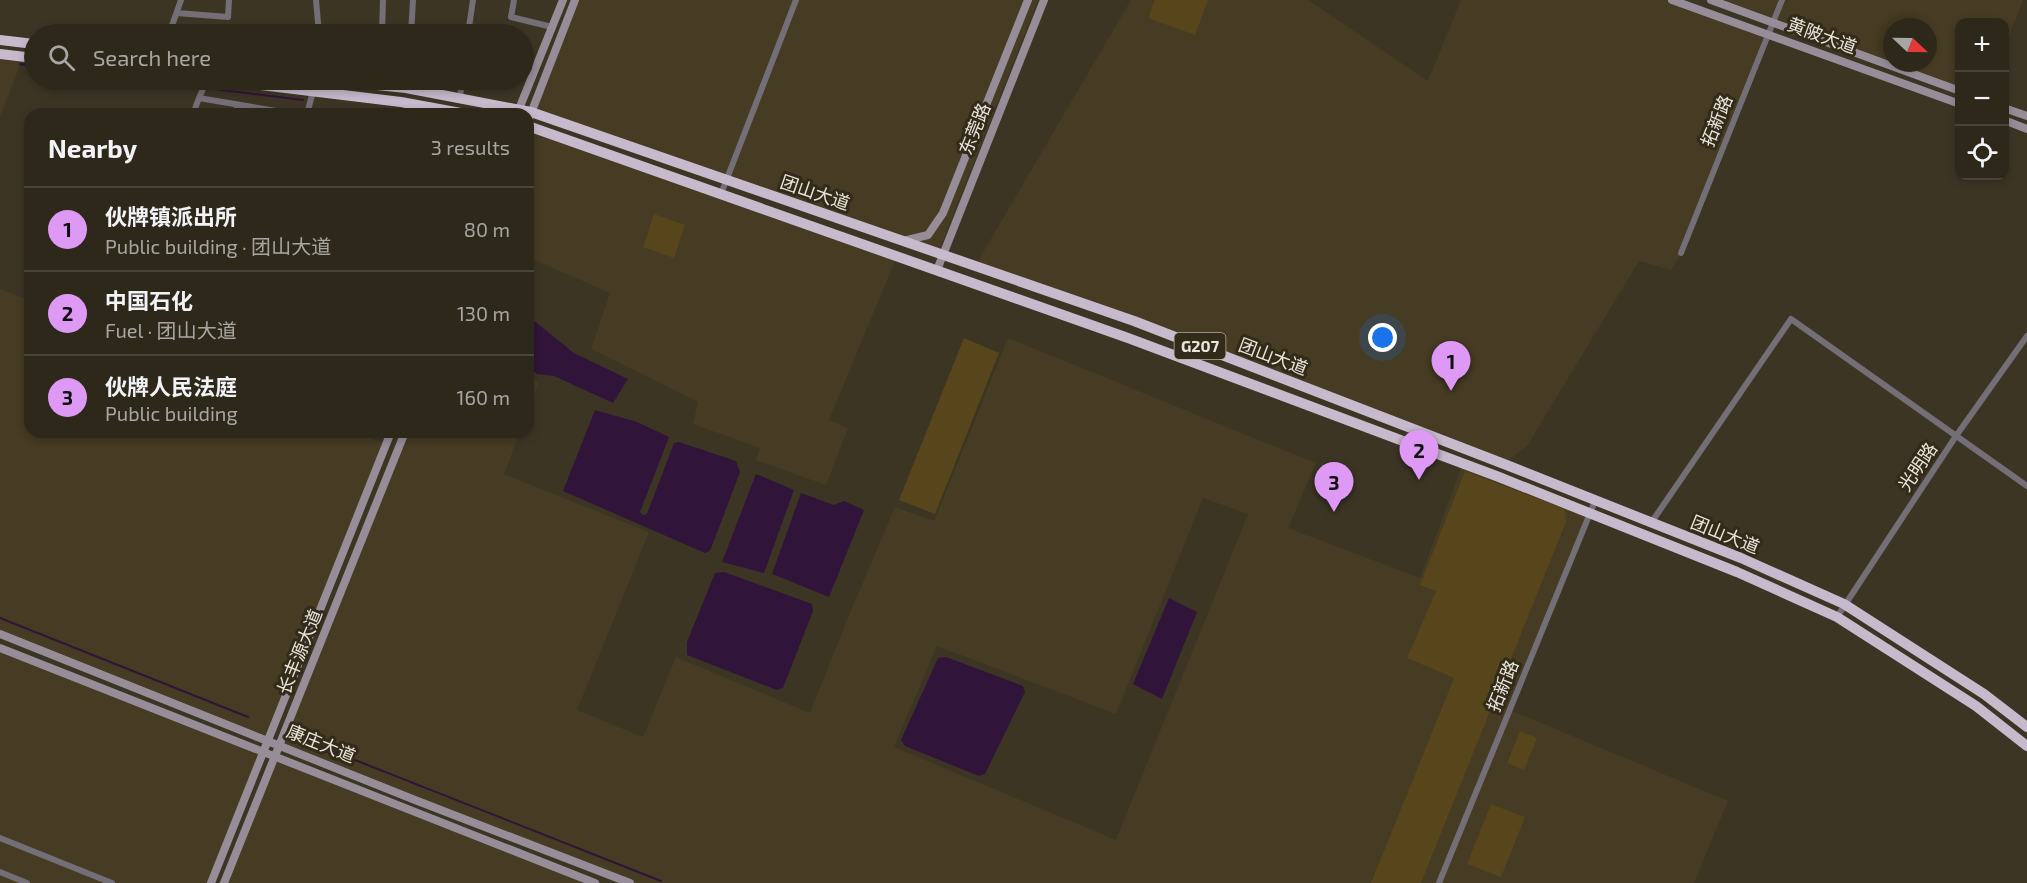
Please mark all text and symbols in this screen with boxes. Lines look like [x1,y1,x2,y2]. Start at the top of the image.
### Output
street label: 黄陂大道 [1785,12,1860,58]
north arrow [1883,18,1937,72]
map controls [1955,18,2009,180]
button: + [1955,18,2009,72]
search box [24,24,534,90]
icon: search [45,41,78,74]
text: Search here [93,44,211,70]
button: − [1955,72,2009,126]
street label: 拓新路 [1696,91,1736,150]
street label: 东莞路 [954,99,994,158]
button: locate [1955,126,2009,180]
text: Nearby [48,132,137,163]
text: 3 results [431,135,510,159]
street label: 团山大道 [778,170,853,214]
text: 伙牌镇派出所 [105,203,237,229]
text: 1 [63,217,72,241]
text: 80 m [464,217,510,241]
text: Public building · 团山大道 [105,234,331,258]
text: 中国石化 [105,287,193,313]
text: 2 [62,301,73,325]
text: 130 m [457,301,510,325]
text: Fuel · 团山大道 [105,318,237,342]
your location [1368,323,1397,352]
road number: G207 [1174,333,1226,359]
street label: 团山大道 [1236,333,1311,379]
pin: 1 [1432,342,1470,391]
text: 伙牌人民法庭 [105,373,237,399]
text: 3 [62,385,73,409]
text: 160 m [457,385,510,409]
text: Public building [105,401,238,425]
pin: 2 [1400,430,1438,480]
street label: 光明路 [1893,438,1941,495]
pin: 3 [1314,462,1354,512]
street label: 团山大道 [1688,510,1763,558]
street label: 长丰源大道 [272,606,326,697]
street label: 拓新路 [1482,656,1522,715]
street label: 康庄大道 [284,719,359,767]

